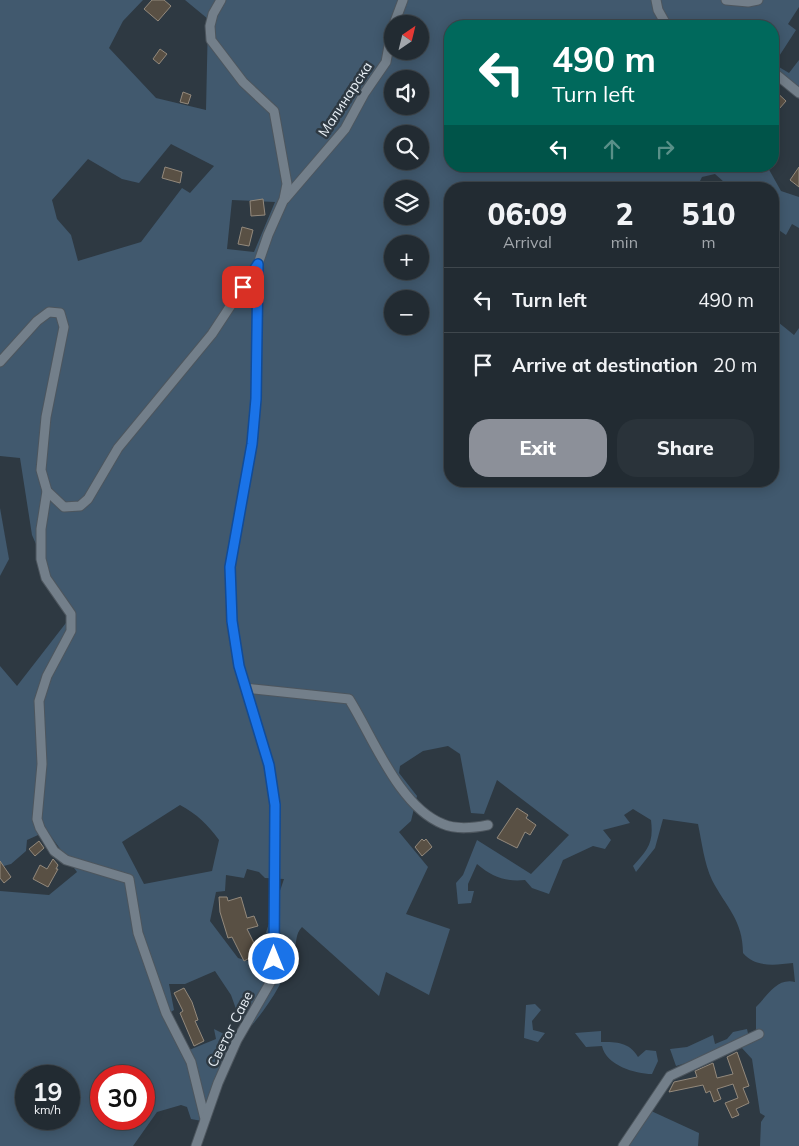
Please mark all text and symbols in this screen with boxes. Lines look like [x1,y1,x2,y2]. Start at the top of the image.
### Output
north arrow [384,15,429,60]
map controls [384,15,429,335]
text: 490 m [552,37,656,81]
icon: left [469,40,534,105]
street label: Малинарска [314,58,376,140]
button: sound [384,70,429,115]
text: Turn left [552,80,635,108]
button: search [384,125,429,170]
icon: left [545,135,573,163]
icon: ahead [598,135,626,163]
icon: right [651,135,679,163]
button: layers [384,180,429,225]
text: 06:09 [487,195,567,233]
text: 2 [615,195,633,233]
text: 510 [682,195,736,233]
text: Arrival [503,232,552,252]
text: min [611,232,638,252]
text: m [701,232,716,252]
button: + [384,235,429,280]
pin [222,266,264,308]
icon: arrive [229,273,257,301]
icon: left [469,286,497,314]
text: Turn left [512,288,587,312]
text: 490 m [698,288,754,312]
button: − [384,290,429,335]
icon: arrive [469,351,497,379]
text: Arrive at destination [512,353,698,377]
text: 20 m [713,353,757,377]
button: Exit [469,419,607,477]
button: Share [617,419,754,477]
position arrow [247,932,299,984]
street label: Светог Саве [203,988,257,1070]
speed limit sign: 30 [90,1065,155,1130]
text: 19 [32,1076,63,1107]
text: km/h [34,1102,61,1117]

